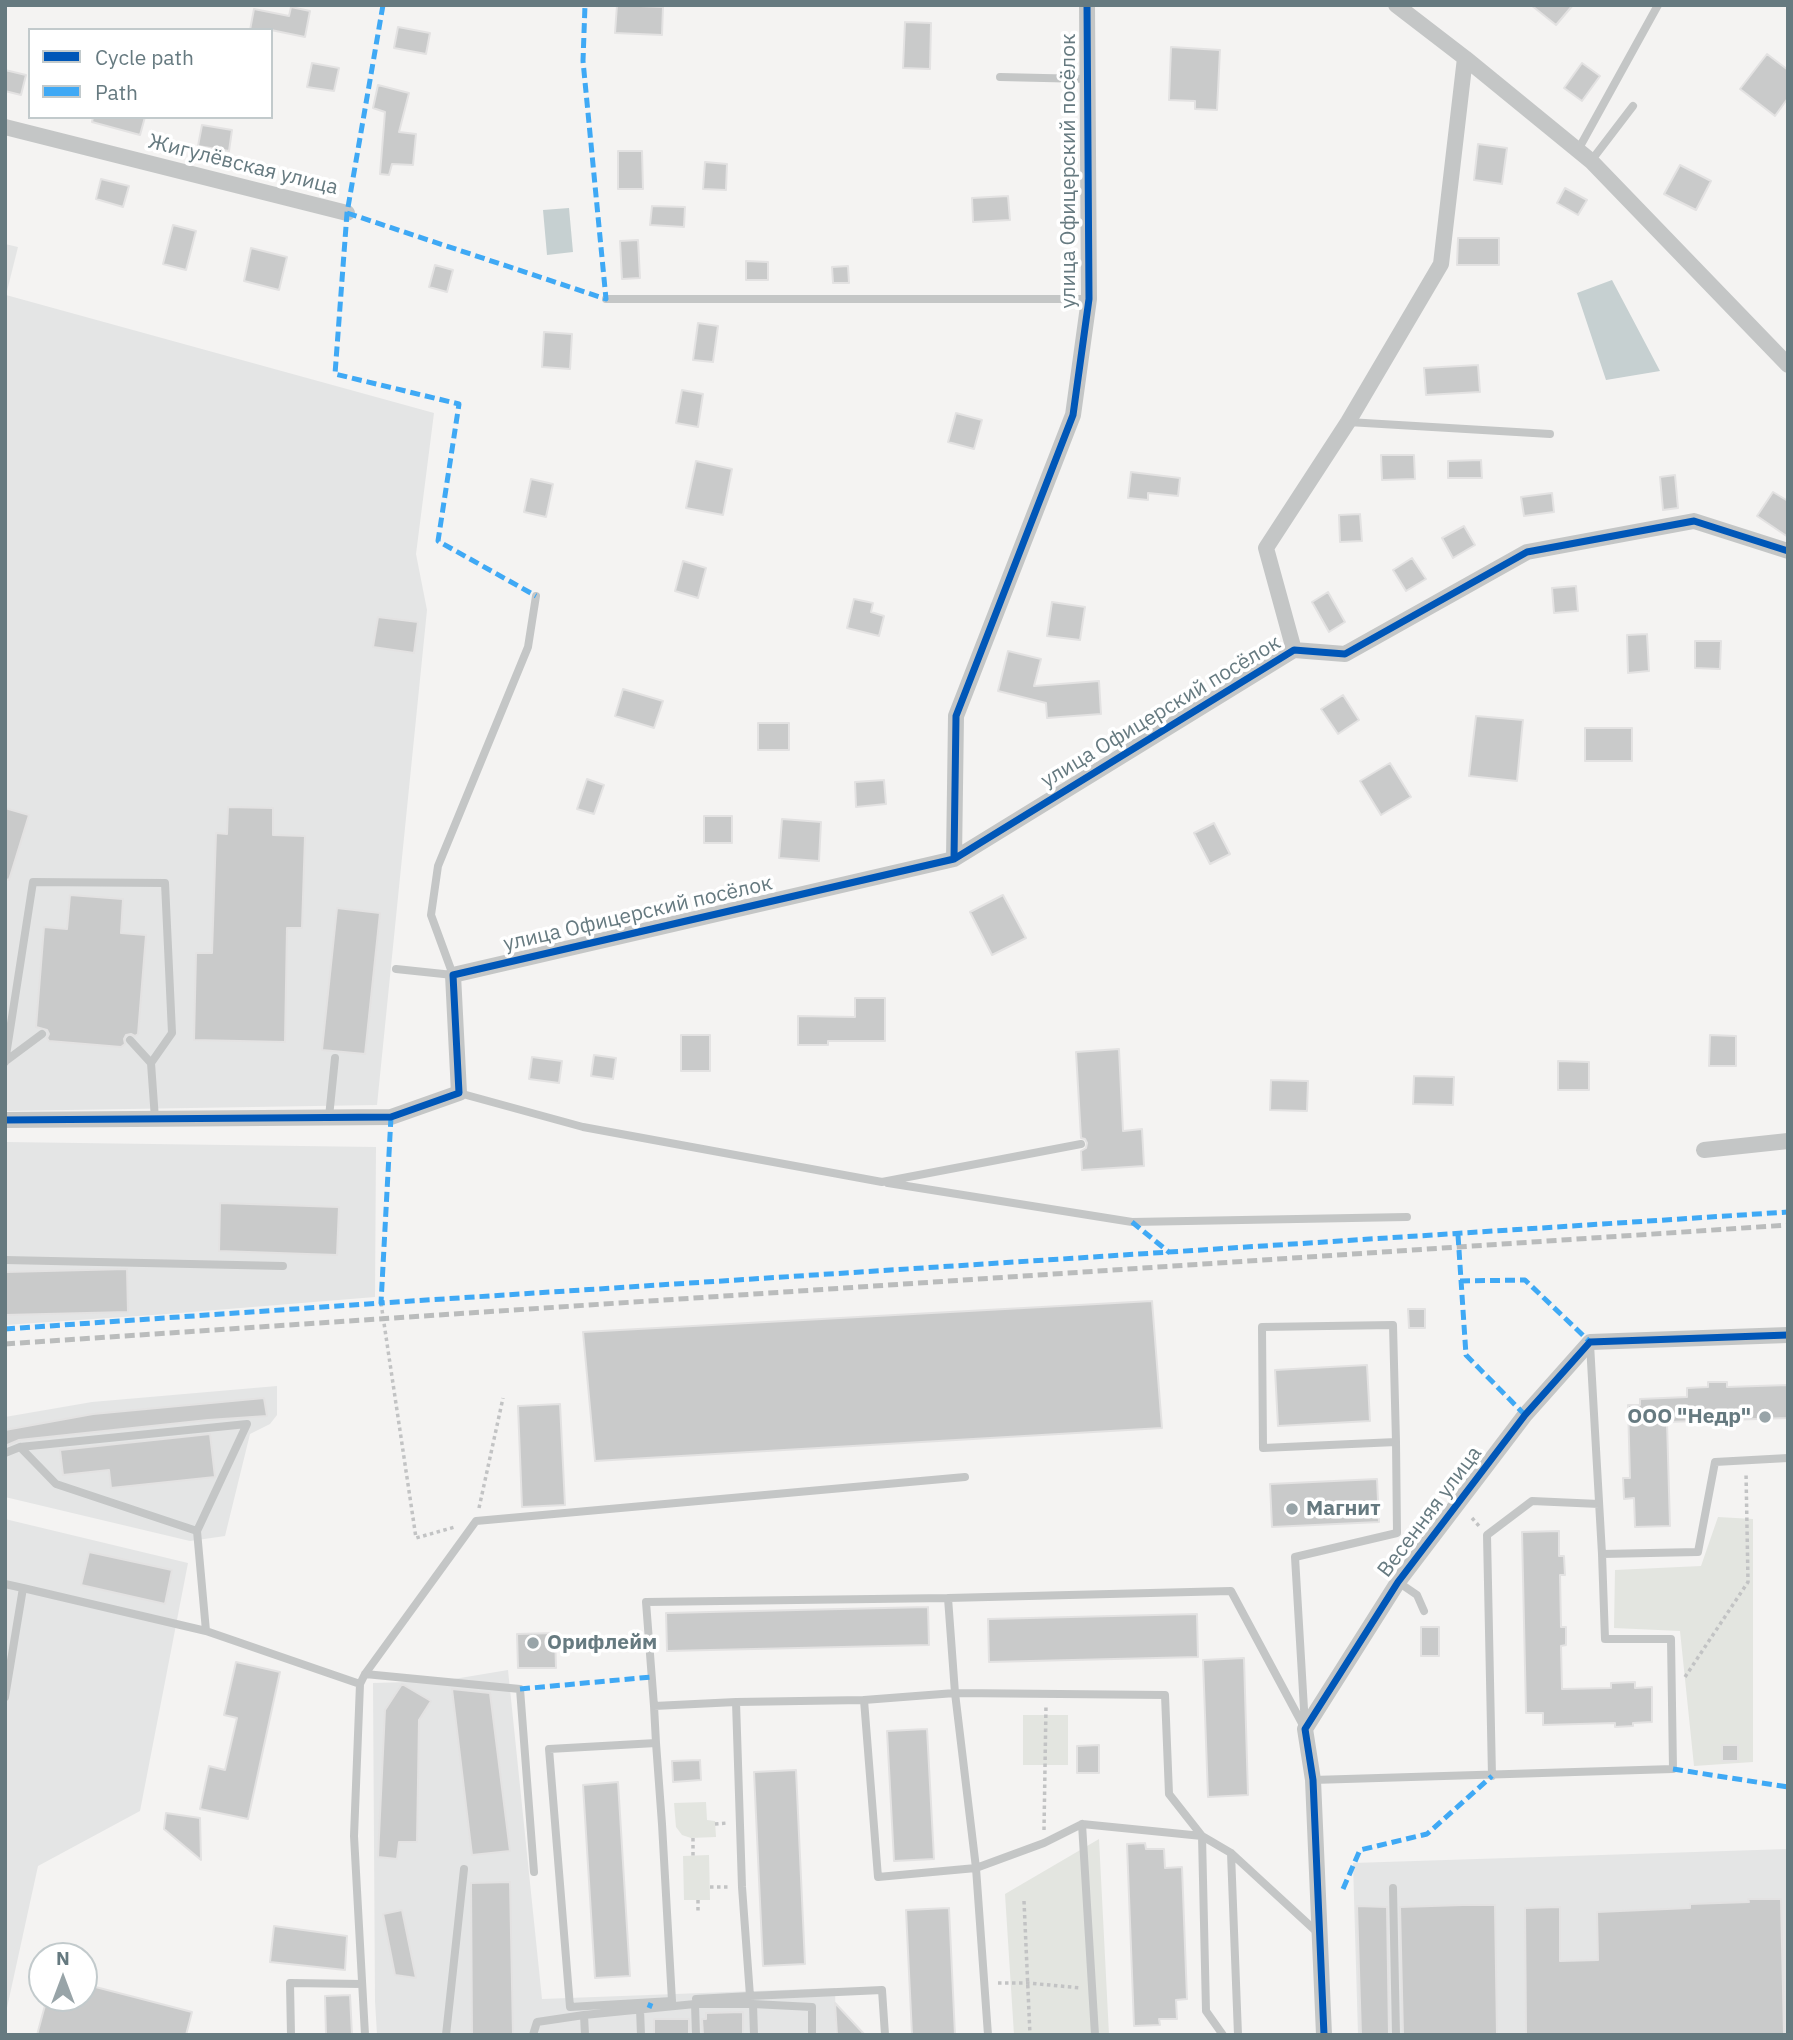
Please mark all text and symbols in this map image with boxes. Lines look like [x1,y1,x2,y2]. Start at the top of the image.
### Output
legend [28,28,273,119]
street label: улица Офицерский посёлок [1056,33,1082,309]
text: Cycle path [95,43,194,71]
text: Path [95,78,138,106]
street label: Жигулёвская улица [145,129,341,201]
street label: улица Офицерский посёлок [1037,630,1285,794]
street label: улица Офицерский посёлок [501,871,775,957]
place label: ООО "Недр" [1627,1404,1751,1430]
marker: ООО "Недр" [1757,1409,1773,1425]
street label: Весенняя улица [1373,1442,1487,1582]
place label: Магнит [1306,1496,1381,1522]
marker: Магнит [1284,1501,1300,1517]
place label: Орифлейм [547,1630,657,1656]
marker: Орифлейм [525,1635,541,1651]
north arrow [28,1942,98,2012]
text: N [56,1946,70,1970]

